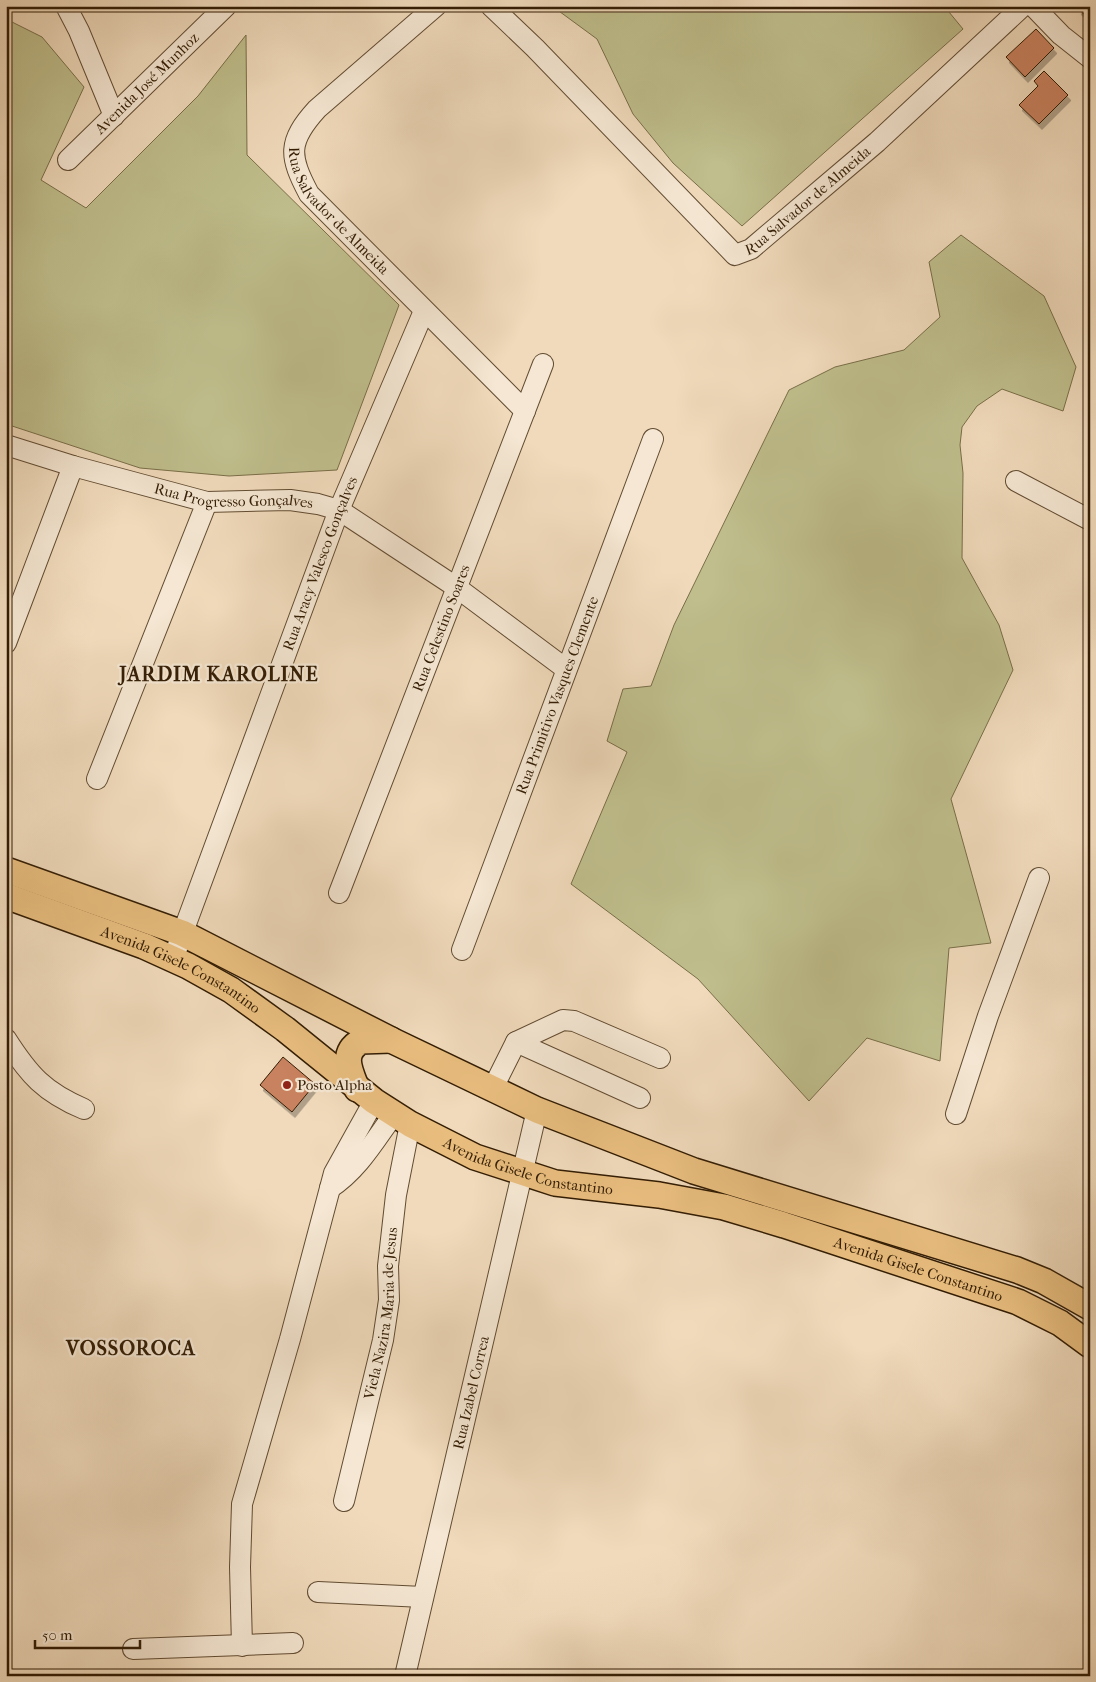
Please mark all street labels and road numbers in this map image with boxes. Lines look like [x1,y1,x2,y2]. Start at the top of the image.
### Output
street label: Avenida José Munhoz [90,28,203,139]
street label: Rua Salvador de Almeida [743,142,875,259]
street label: Rua Salvador de Almeida [285,147,394,279]
street label: Rua Aracy Valesco Gonçalves [279,473,361,653]
street label: Rua Progresso Gonçalves [152,479,315,512]
street label: Rua Celestino Soares [409,562,474,694]
street label: Rua Primitivo Vasques Clemente [512,593,603,797]
street label: Avenida Gisele Constantino [97,922,264,1017]
street label: Avenida Gisele Constantino [439,1133,614,1199]
street label: Viela Nazira Maria de Jesus [360,1226,401,1402]
street label: Avenida Gisele Constantino [831,1233,1006,1306]
street label: Rua Izabel Correa [449,1333,493,1451]

